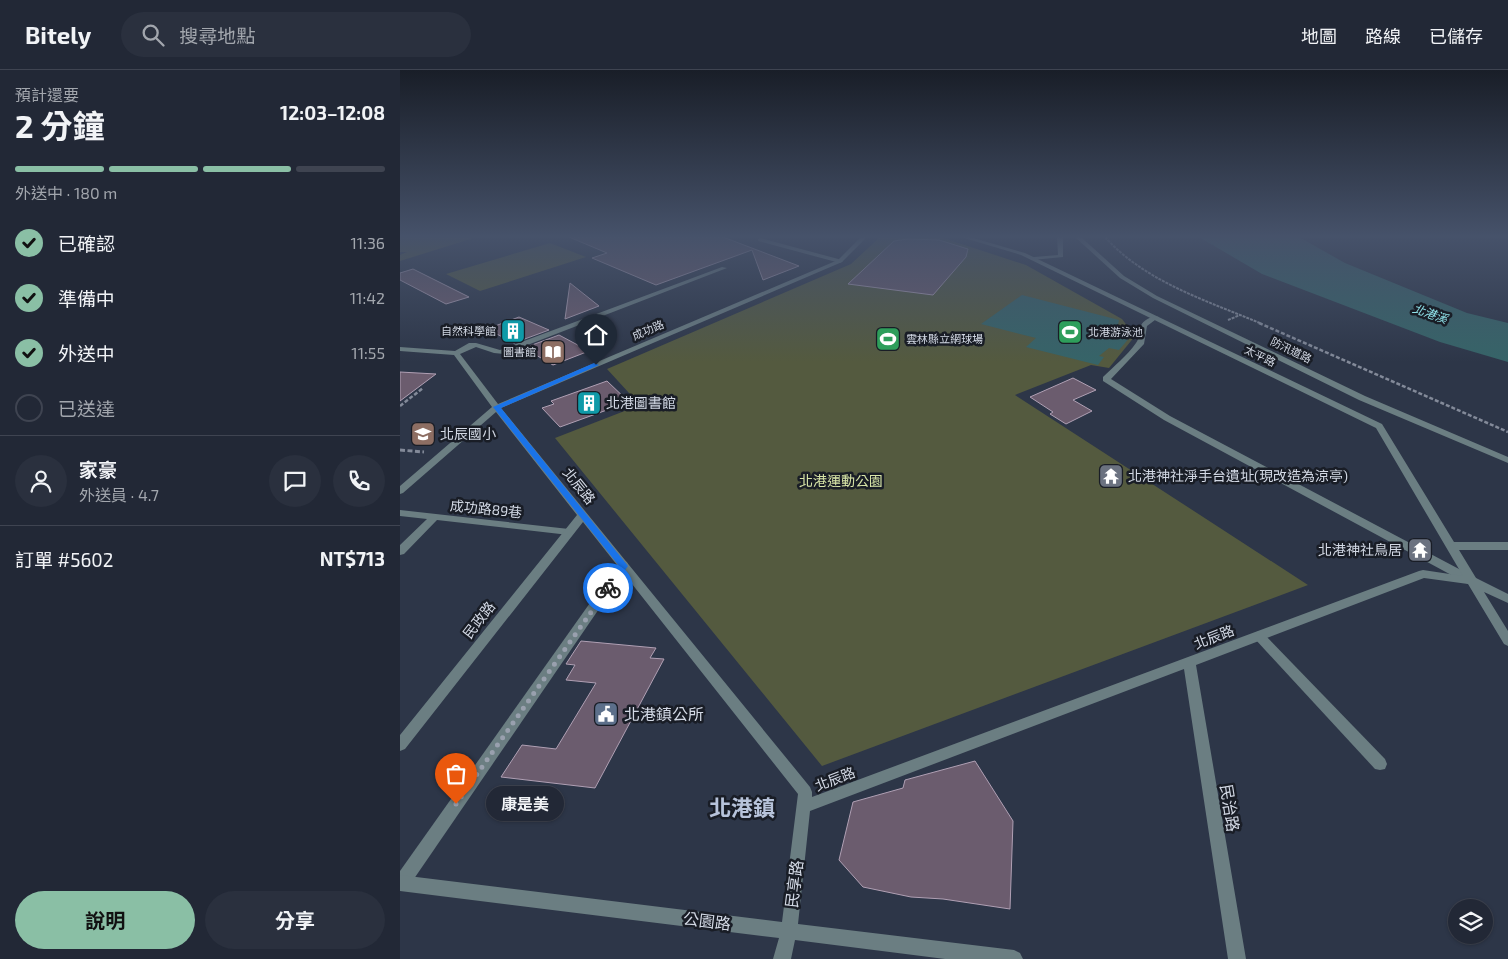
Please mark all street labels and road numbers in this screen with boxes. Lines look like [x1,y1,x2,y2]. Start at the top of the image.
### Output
street label: 成功路 [630,317,666,342]
street label: 防汛道路 [1269,334,1314,365]
street label: 太平路 [1243,342,1278,369]
street label: 北辰路 [560,464,599,507]
street label: 成功路89巷 [449,496,523,521]
street label: 民政路 [459,598,498,641]
street label: 北辰路 [1191,621,1236,652]
street label: 北辰路 [812,763,857,794]
street label: 民治路 [1217,783,1244,833]
street label: 民享路 [781,859,806,909]
street label: 公園路 [682,908,732,933]

